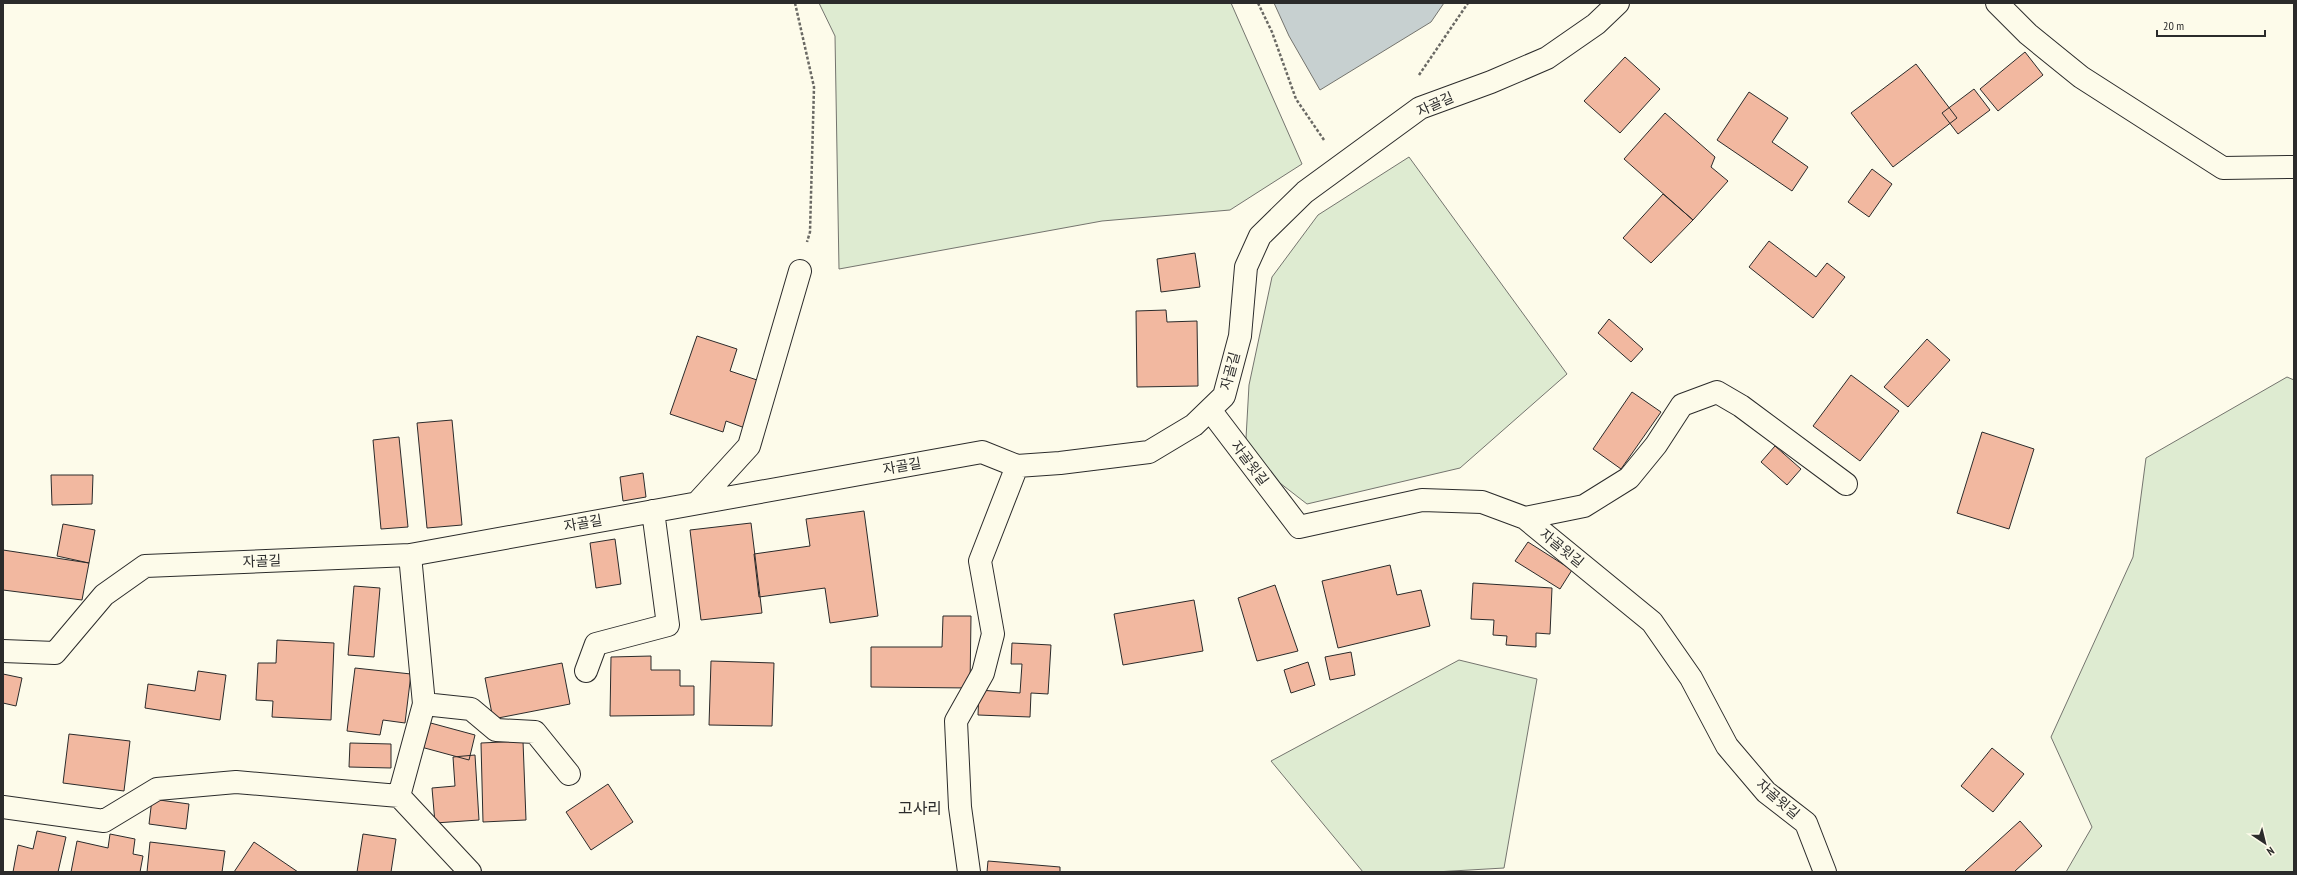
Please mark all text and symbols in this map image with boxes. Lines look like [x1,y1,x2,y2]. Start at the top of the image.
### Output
scale bar [2157,12,2265,38]
text: 20 m [2163,18,2184,33]
street label: 자골길 [1414,88,1456,120]
street label: 자골길 [1216,350,1244,392]
street label: 자골윗길 [1227,437,1273,489]
street label: 자골길 [881,454,923,478]
street label: 자골길 [562,511,604,535]
street label: 자골윗길 [1536,525,1588,571]
street label: 자골길 [242,551,282,571]
street label: 자골윗길 [1753,775,1803,823]
district label: 고사리 [898,798,942,818]
north arrow [2245,823,2285,863]
text: N [2264,844,2277,859]

